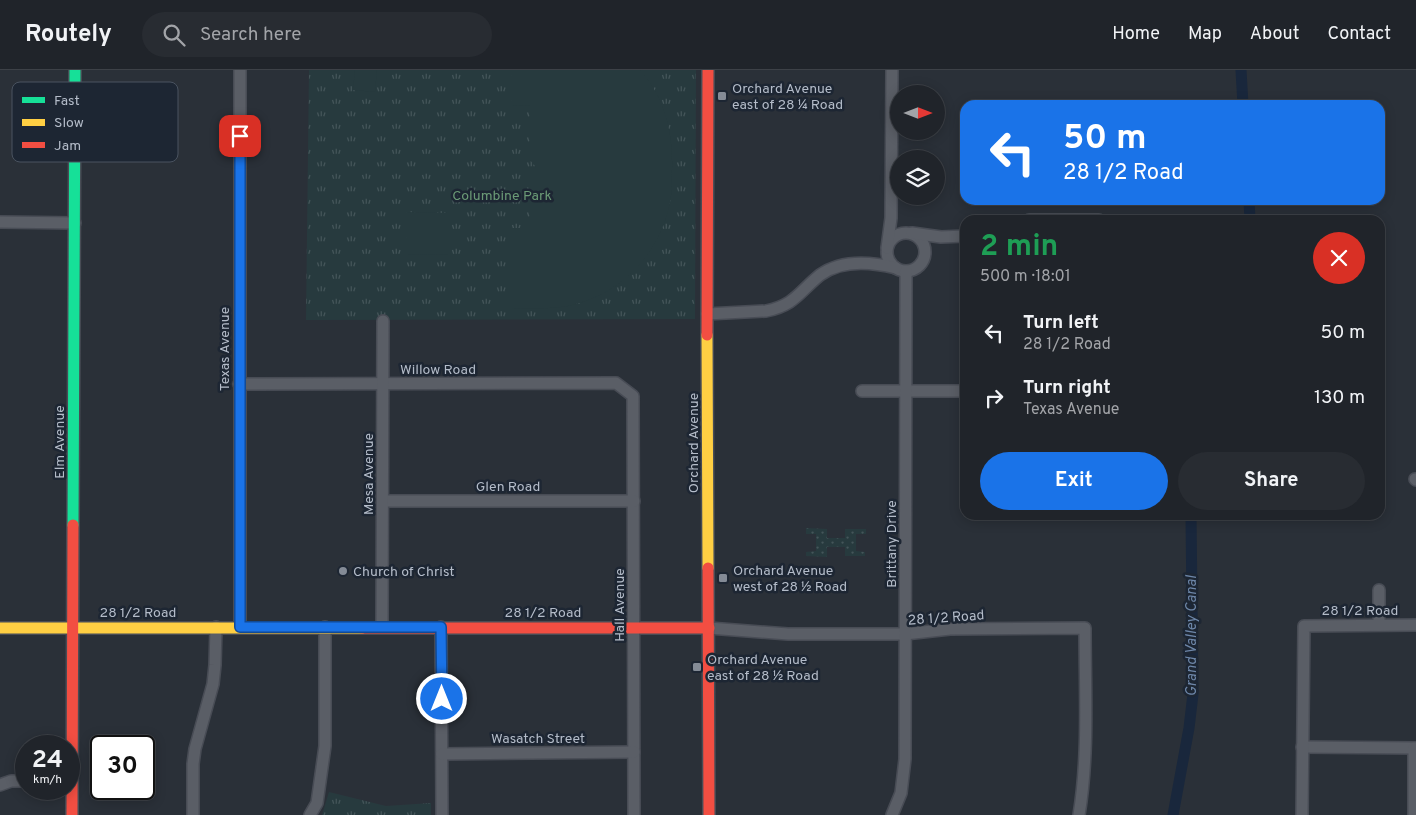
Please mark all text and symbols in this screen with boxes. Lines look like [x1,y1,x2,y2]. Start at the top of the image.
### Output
search box [142,12,492,57]
text: Routely [25,20,112,50]
icon: search [160,21,188,49]
text: Search here [200,23,301,47]
text: Home [1112,23,1160,46]
text: Map [1188,23,1222,46]
text: About [1250,23,1299,46]
text: Contact [1327,23,1391,46]
place label: Orchard Avenue east of 28 ¼ Road [732,81,843,114]
legend [12,82,178,162]
north arrow [890,85,945,140]
map controls [890,85,945,205]
marker: Orchard Avenue east of 28 ¼ Road [716,90,728,102]
text: Fast [54,93,80,110]
text: Slow [54,115,84,132]
pin [219,115,261,157]
text: 50 m [1063,117,1147,161]
icon: left [980,120,1045,185]
icon: arrive [226,122,254,150]
text: Jam [54,138,81,155]
button: layers [890,150,945,205]
text: 28 1/2 Road [1063,160,1184,187]
park label: Columbine Park [452,188,552,205]
text: 2 min [980,229,1058,266]
button: close [1313,232,1365,284]
text: 500 m · 18:01 [980,267,1071,287]
street label: Texas Avenue [217,307,234,391]
text: Turn left [1023,311,1099,335]
icon: left [980,319,1008,347]
text: 50 m [1320,321,1365,345]
text: 28 1/2 Road [1023,335,1111,355]
street label: Willow Road [400,362,476,379]
text: Turn right [1023,376,1111,400]
icon: right [980,384,1008,412]
text: 130 m [1314,386,1365,410]
street label: Orchard Avenue [686,393,703,493]
text: Texas Avenue [1023,400,1119,420]
street label: Elm Avenue [52,405,69,479]
street label: Mesa Avenue [361,433,378,515]
button: Exit [980,452,1168,510]
button: Share [1178,452,1365,510]
street label: Glen Road [476,479,540,496]
street label: Brittany Drive [884,500,901,588]
place label: Orchard Avenue west of 28 ½ Road [733,563,847,596]
place label: Church of Christ [353,564,455,581]
marker: Church of Christ [337,565,349,577]
street label: Hall Avenue [612,568,629,642]
marker: Orchard Avenue west of 28 ½ Road [717,572,729,584]
water label: Grand Valley Canal [1183,574,1202,697]
street label: 28 1/2 Road [1322,603,1398,620]
street label: 28 1/2 Road [100,605,176,622]
street label: 28 1/2 Road [505,605,581,622]
street label: 28 1/2 Road [907,607,985,630]
place label: Orchard Avenue east of 28 ½ Road [707,652,819,685]
marker: Orchard Avenue east of 28 ½ Road [691,661,703,673]
position arrow [415,672,467,724]
street label: Wasatch Street [491,731,585,748]
speed limit sign: 30 [90,735,155,800]
text: 24 [32,745,63,777]
text: km/h [33,772,62,788]

